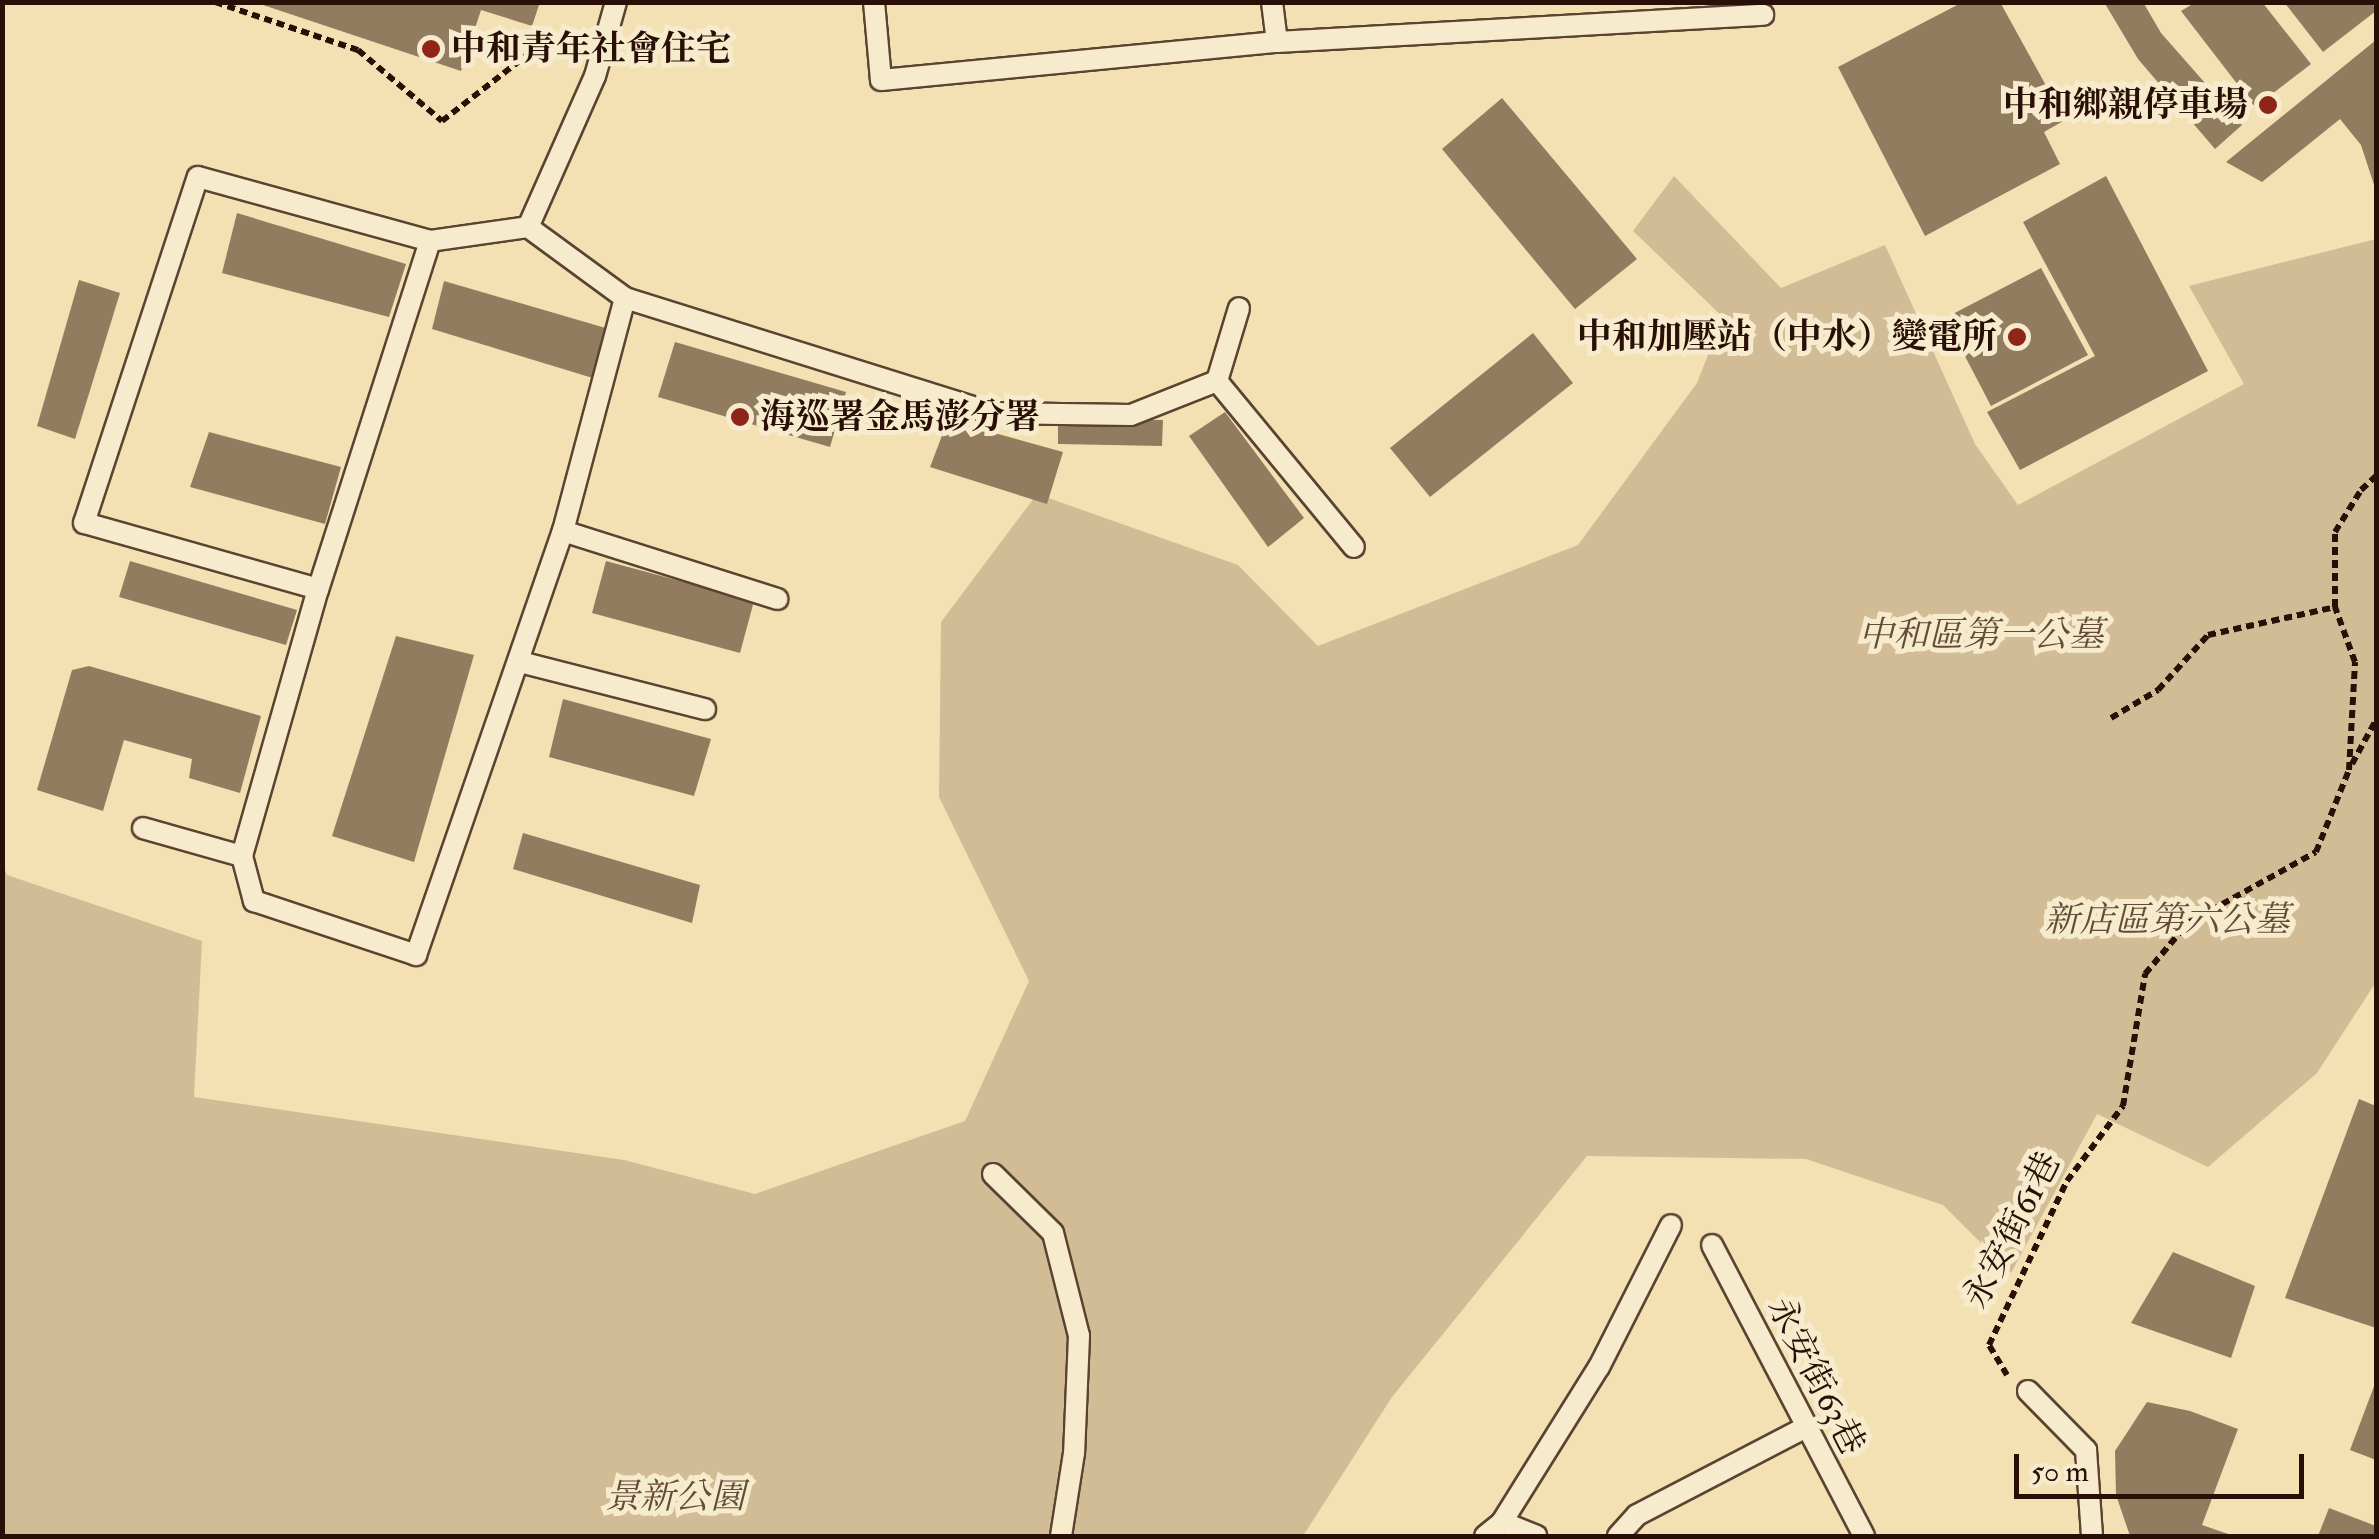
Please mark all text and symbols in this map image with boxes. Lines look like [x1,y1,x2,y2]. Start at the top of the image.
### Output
place label: 中和青年社會住宅 [451,28,731,70]
marker: 中和青年社會住宅 [420,38,442,60]
place label: 中和鄉親停車場 [2003,84,2248,126]
marker: 中和鄉親停車場 [2257,94,2279,116]
place label: 中和加壓站（中水）變電所 [1577,316,1997,358]
marker: 中和加壓站（中水）變電所 [2006,326,2028,348]
place label: 海巡署金馬澎分署 [760,396,1040,438]
marker: 海巡署金馬澎分署 [729,406,751,428]
park label: 中和區第一公墓 [1859,614,2103,656]
park label: 新店區第六公墓 [2045,899,2289,941]
street label: 永安街61巷 [1955,1145,2069,1315]
street label: 永安街63巷 [1758,1290,1874,1462]
scale bar [2019,1434,2309,1496]
text: 50 m [2031,1453,2089,1490]
park label: 景新公園 [605,1476,745,1518]

